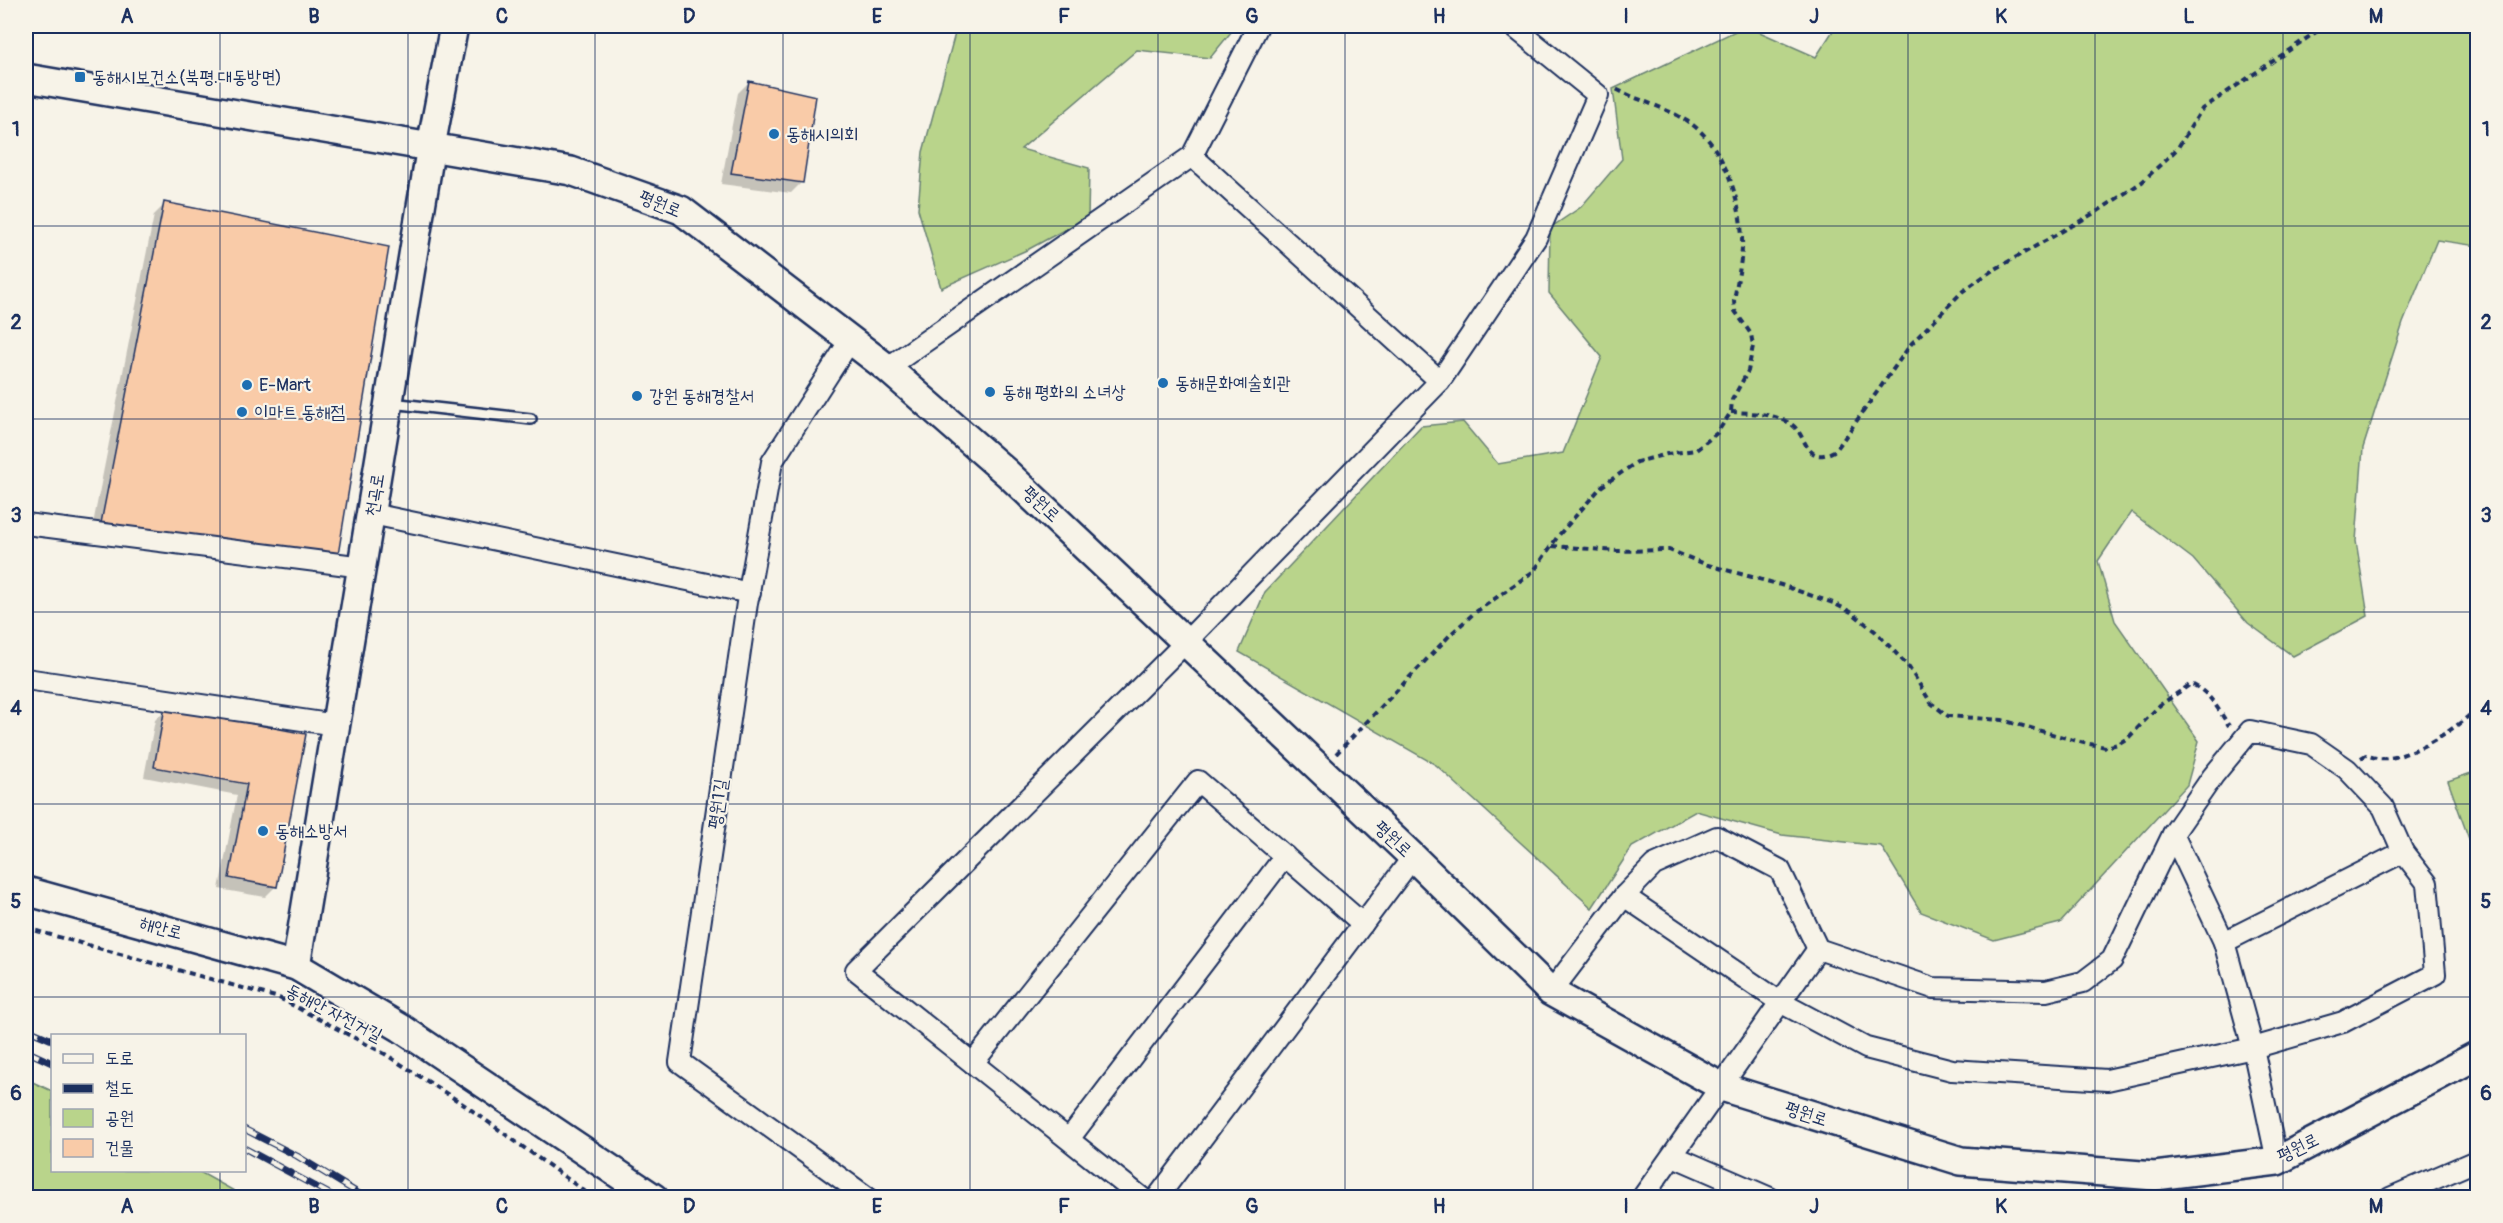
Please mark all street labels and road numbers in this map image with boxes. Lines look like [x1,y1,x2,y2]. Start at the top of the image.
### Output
street label: 평원로 [636,185,684,223]
street label: 천곡로 [360,472,390,518]
street label: 평원로 [1017,481,1065,527]
street label: 평원1길 [703,777,733,831]
street label: 평원로 [1369,816,1417,862]
street label: 해안로 [137,911,185,945]
street label: 동해안 자전거길 [282,979,387,1047]
street label: 평원로 [1782,1096,1830,1132]
street label: 평원로 [2273,1128,2323,1168]

